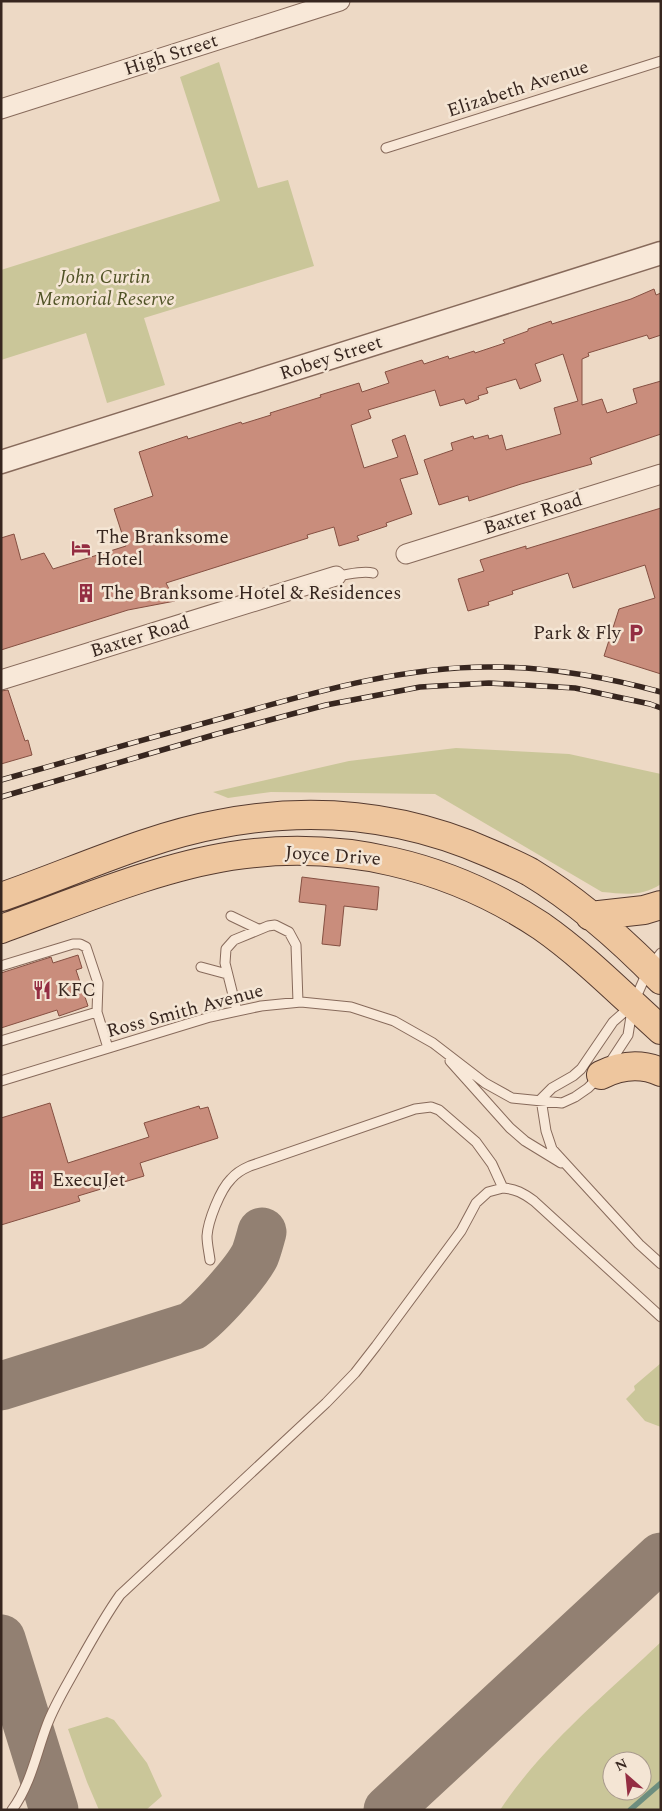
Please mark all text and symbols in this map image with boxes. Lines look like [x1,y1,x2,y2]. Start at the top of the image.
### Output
street label: High Street [120,26,222,84]
street label: Elizabeth Avenue [443,52,593,126]
park label: John Curtin Memorial Reserve [35,263,175,314]
street label: Robey Street [276,328,386,388]
street label: Baxter Road [480,485,586,543]
place label: The Branksome Hotel [96,523,229,574]
hotel icon: The Branksome Hotel [70,537,92,559]
place label: The Branksome Hotel & Residences [101,579,402,608]
building icon: The Branksome Hotel & Residences [75,582,97,604]
street label: Baxter Road [87,608,193,666]
place label: Park & Fly [533,619,622,648]
parking icon: Park & Fly [625,622,647,644]
street label: Joyce Drive [284,838,382,874]
place label: KFC [57,976,96,1005]
street label: Ross Smith Avenue [103,976,267,1046]
restaurant icon: KFC [31,979,53,1001]
place label: ExecuJet [52,1166,126,1195]
building icon: ExecuJet [26,1169,48,1191]
north arrow [602,1751,652,1801]
text: N [611,1753,631,1777]

